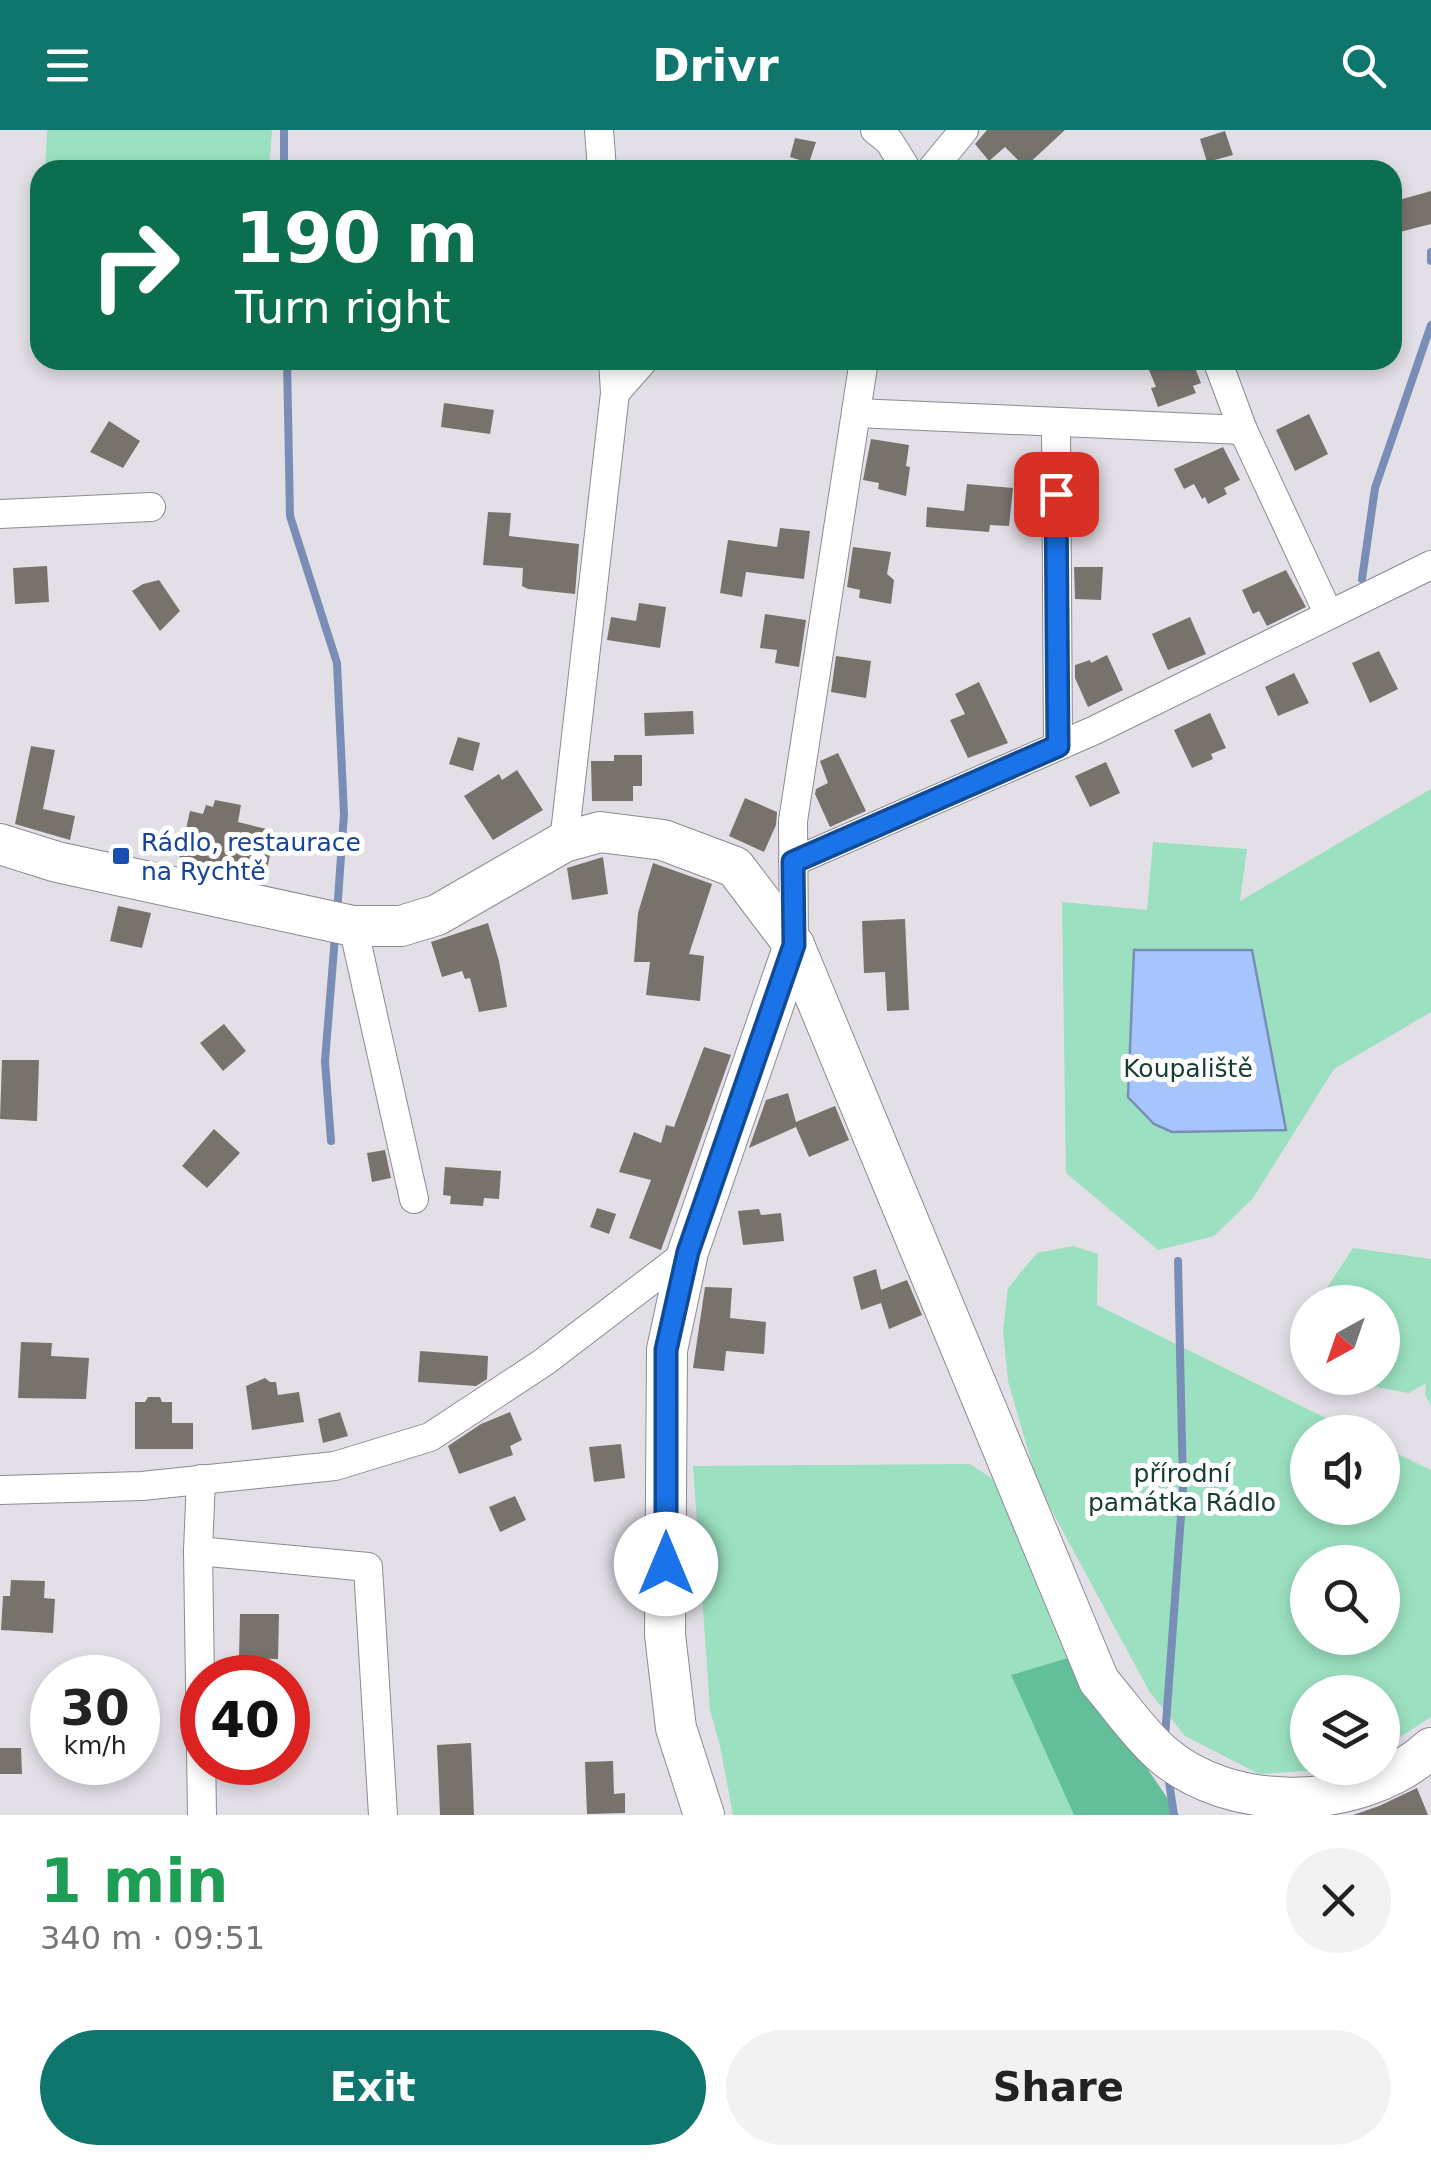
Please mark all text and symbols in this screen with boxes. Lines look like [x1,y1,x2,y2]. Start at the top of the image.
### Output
icon: menu [40,38,95,93]
icon: search [1336,38,1391,93]
text: Drivr [652,39,779,92]
text: 190 m [235,197,478,279]
icon: right [70,200,200,330]
text: Turn right [235,281,450,334]
pin [1014,452,1099,537]
icon: arrive [1029,467,1084,522]
place label: Rádlo, restaurace na Rychtě [141,828,361,886]
marker: Rádlo, restaurace na Rychtě [110,845,132,867]
park label: Koupaliště [1123,1054,1253,1083]
north arrow [1290,1285,1400,1395]
map controls [1290,1285,1400,1785]
button: sound [1290,1415,1400,1525]
park label: přírodní památka Rádlo [1088,1459,1276,1517]
position arrow [614,1512,718,1616]
button: search [1290,1545,1400,1655]
speed limit sign: 40 [180,1655,310,1785]
button: layers [1290,1675,1400,1785]
text: 30 [60,1679,130,1737]
text: km/h [63,1731,127,1760]
text: 1 min [40,1846,228,1916]
button: close [1286,1848,1391,1953]
text: 340 m · 09:51 [40,1919,265,1957]
button: Exit [40,2030,706,2145]
button: Share [726,2030,1391,2145]

